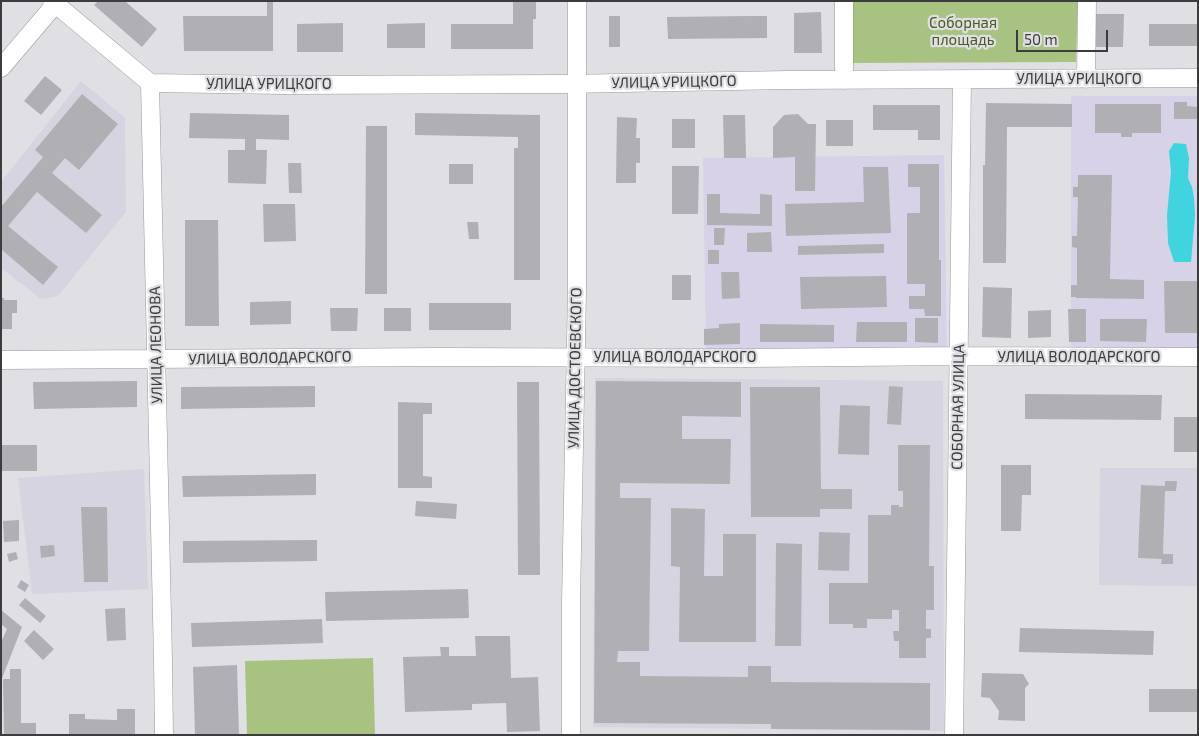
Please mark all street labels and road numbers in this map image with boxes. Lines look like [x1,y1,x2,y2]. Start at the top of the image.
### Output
street label: УЛИЦА УРИЦКОГО [1016,70,1142,88]
street label: УЛИЦА УРИЦКОГО [611,72,737,92]
street label: УЛИЦА УРИЦКОГО [206,75,332,93]
street label: УЛИЦА ЛЕОНОВА [146,286,166,404]
street label: УЛИЦА ДОСТОЕВСКОГО [565,287,585,449]
street label: СОБОРНАЯ УЛИЦА [948,344,968,470]
street label: УЛИЦА ВОЛОДАРСКОГО [188,348,352,368]
street label: УЛИЦА ВОЛОДАРСКОГО [593,348,757,366]
street label: УЛИЦА ВОЛОДАРСКОГО [997,348,1161,366]

